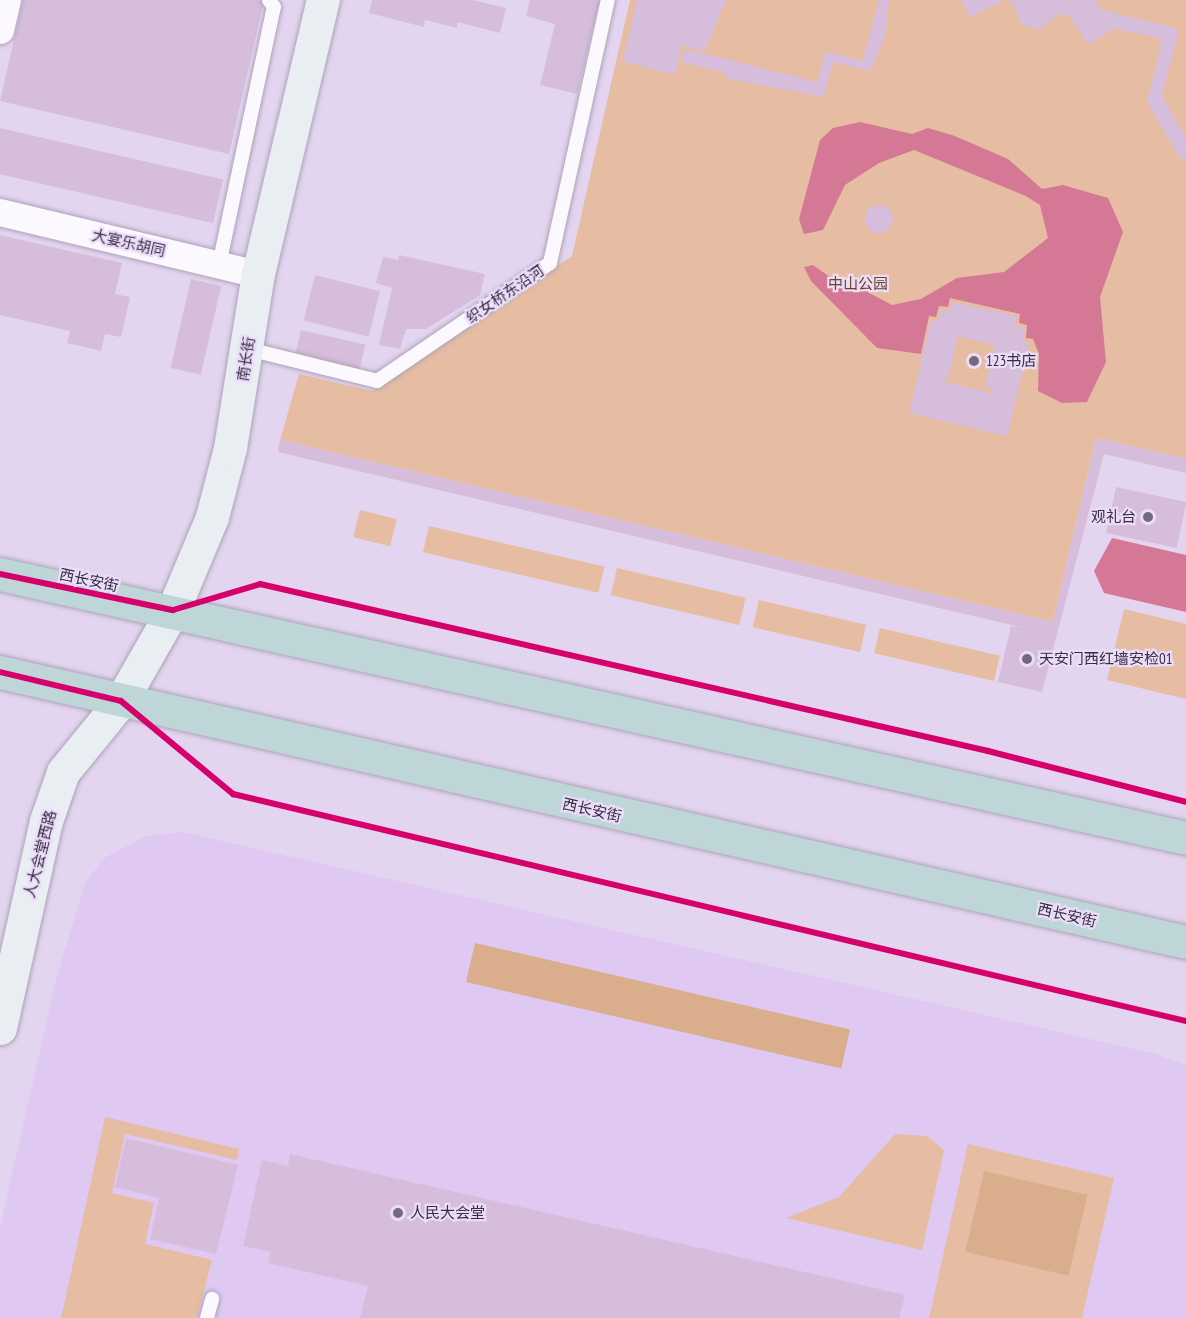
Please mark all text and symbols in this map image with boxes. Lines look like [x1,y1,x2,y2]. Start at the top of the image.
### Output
street label: 大宴乐胡同 [90,226,168,260]
street label: 织女桥东沿河 [463,261,547,327]
park label: 中山公园 [828,275,888,293]
street label: 南长街 [234,335,258,383]
place label: 123书店 [986,352,1036,370]
marker: 123书店 [967,354,981,368]
place label: 观礼台 [1091,508,1136,526]
marker: 观礼台 [1141,510,1155,524]
street label: 西长安街 [58,565,120,595]
place label: 天安门西红墙安检01 [1039,650,1172,668]
marker: 天安门西红墙安检01 [1020,652,1034,666]
street label: 西长安街 [561,794,623,826]
street label: 人大会堂西路 [20,808,60,900]
street label: 西长安街 [1036,899,1098,931]
place label: 人民大会堂 [410,1204,485,1222]
marker: 人民大会堂 [391,1206,405,1220]

